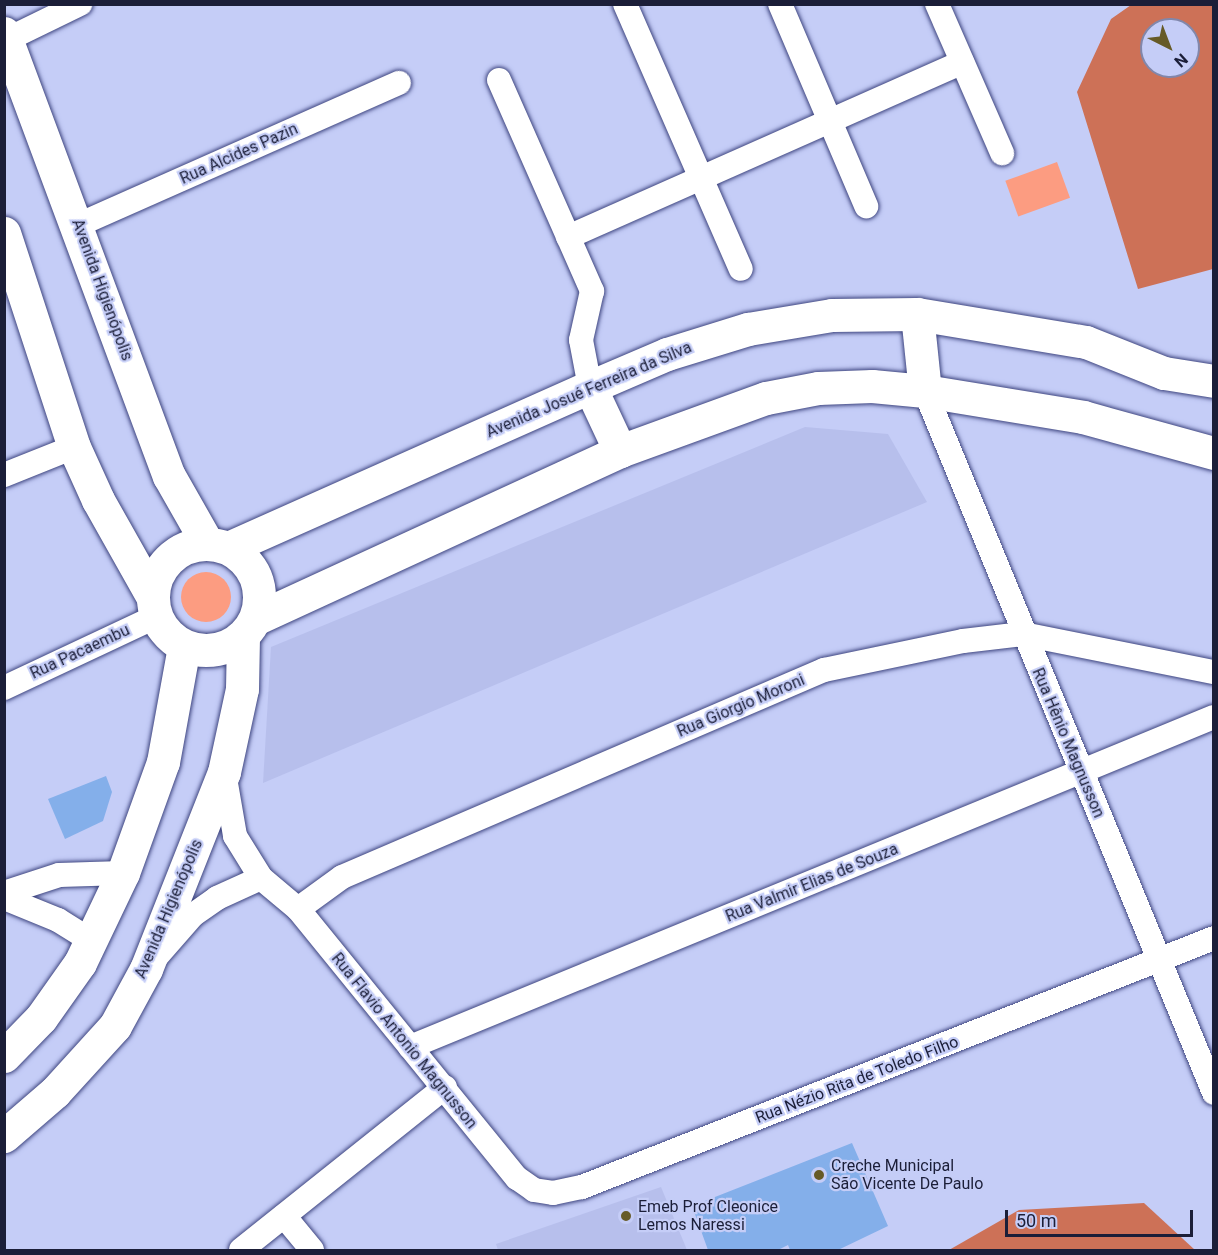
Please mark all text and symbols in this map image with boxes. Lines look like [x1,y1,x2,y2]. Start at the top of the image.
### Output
north arrow [1140,18,1200,78]
text: N [1170,49,1192,71]
street label: Rua Alcides Pazin [177,119,301,189]
street label: Avenida Higienópolis [67,217,137,363]
street label: Avenida Josué Ferreira da Silva [483,338,695,442]
street label: Rua Pacaembu [27,621,133,683]
street label: Rua Hênio Magnusson [1028,665,1108,821]
street label: Rua Giorgio Moroni [674,670,808,742]
street label: Avenida Higienópolis [131,836,207,982]
street label: Rua Valmir Elias de Souza [723,840,901,926]
street label: Rua Flavio Antonio Magnusson [327,949,481,1133]
street label: Rua Nézio Rita de Toledo Filho [753,1032,961,1128]
place label: Creche Municipal São Vicente De Paulo [831,1156,983,1194]
marker: Creche Municipal São Vicente De Paulo [812,1168,826,1182]
place label: Emeb Prof Cleonice Lemos Naressi [638,1197,778,1235]
scale bar [1008,1198,1196,1236]
marker: Emeb Prof Cleonice Lemos Naressi [619,1209,633,1223]
text: 50 m [1016,1210,1056,1231]

